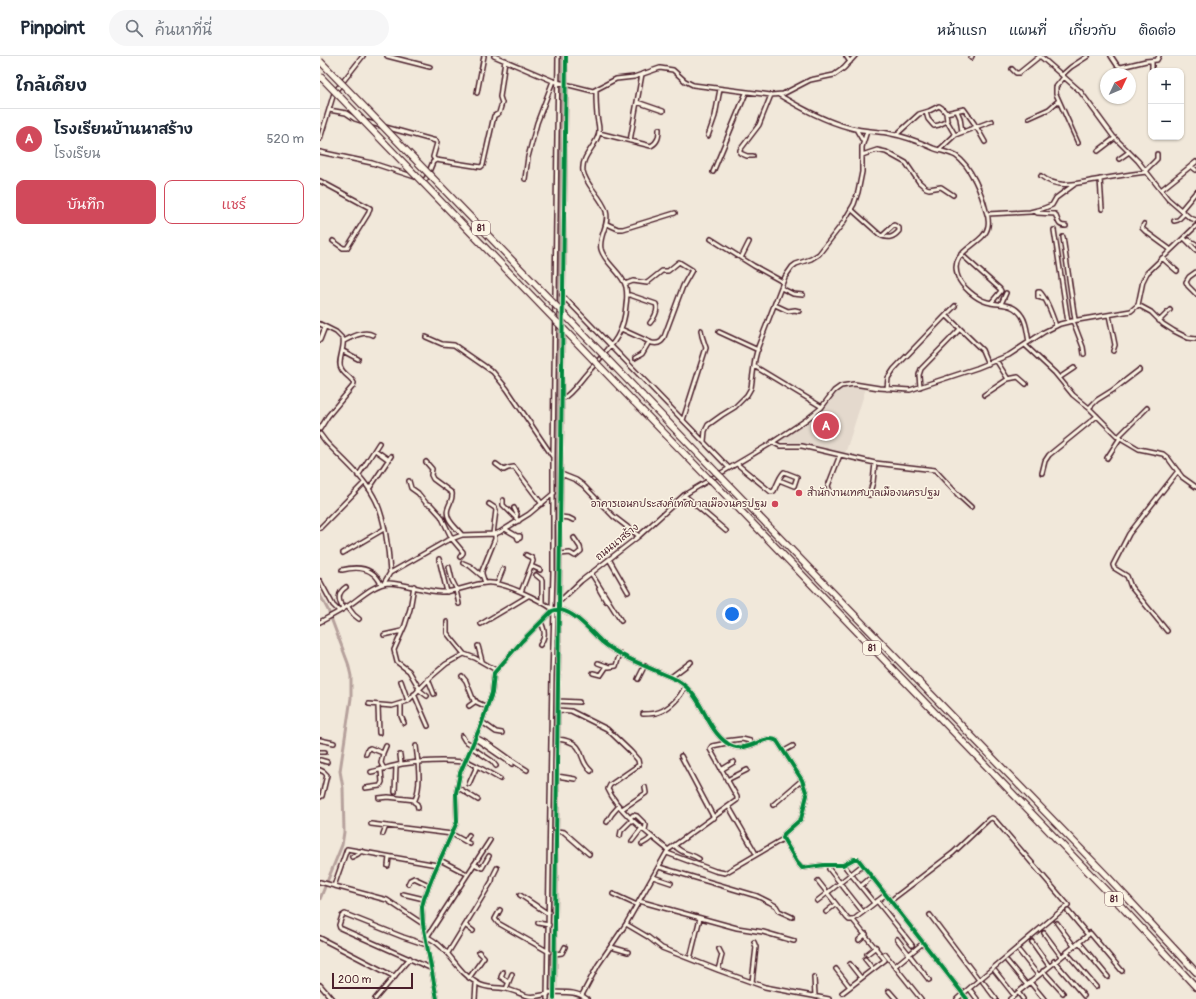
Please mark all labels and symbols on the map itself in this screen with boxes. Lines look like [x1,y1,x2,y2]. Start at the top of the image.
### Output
north arrow [1100,68,1136,104]
road number: 81 [472,221,490,235]
pin: A [813,411,839,441]
place label: สำนักงานเทศบาลเมืองนครปฐม [807,486,940,499]
marker: สำนักงานเทศบาลเมืองนครปฐม [794,488,804,498]
place label: อาคารเอนกประสงค์เทศบาลเมืองนครปฐม [591,496,767,510]
marker: อาคารเอนกประสงค์เทศบาลเมืองนครปฐม [770,499,780,509]
street label: ถนนนาสร้าง [592,520,641,563]
your location [722,604,742,624]
road number: 81 [863,641,881,655]
road number: 81 [1105,892,1123,906]
scale bar [332,971,413,990]

